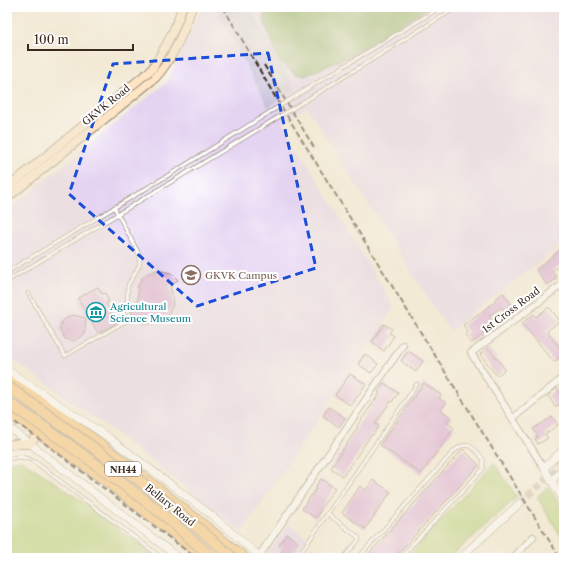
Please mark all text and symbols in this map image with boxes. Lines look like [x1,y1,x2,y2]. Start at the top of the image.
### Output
scale bar [28,26,133,52]
text: 100 m [34,32,69,47]
street label: GKVK Road [79,82,133,128]
school or university icon: GKVK Campus [180,264,202,286]
place label: GKVK Campus [205,269,277,282]
street label: 1st Cross Road [480,284,542,336]
place label: Agricultural Science Museum [109,300,192,325]
museum icon: Agricultural Science Museum [85,301,107,323]
road number: NH44 [105,462,141,476]
street label: Bellary Road [142,481,198,529]

